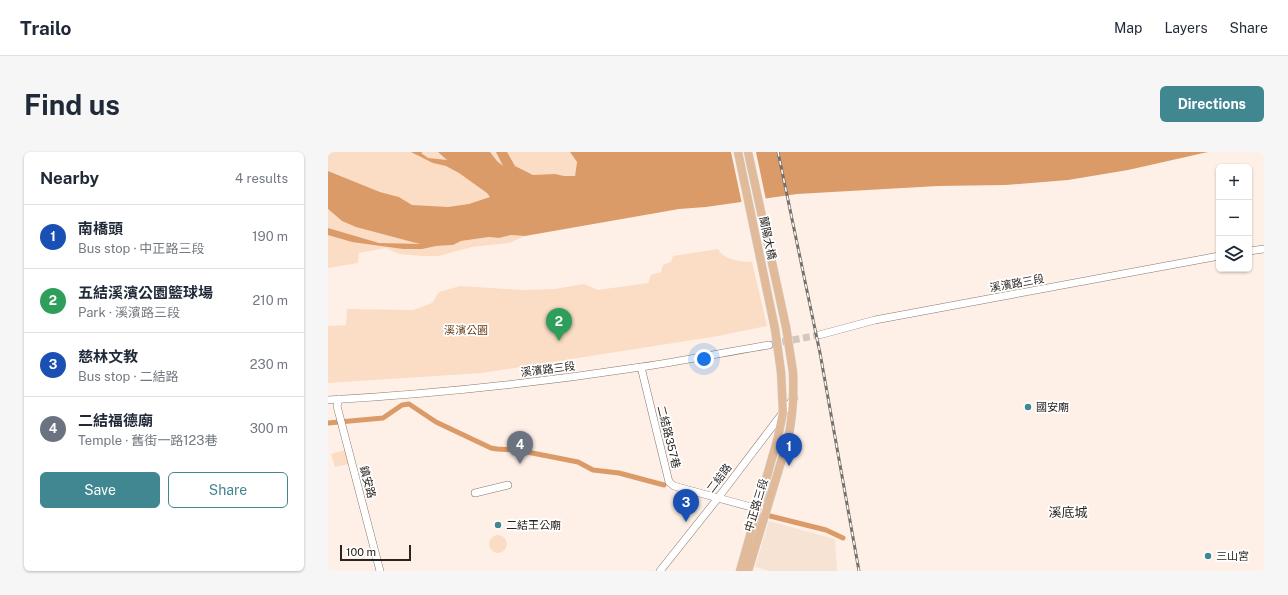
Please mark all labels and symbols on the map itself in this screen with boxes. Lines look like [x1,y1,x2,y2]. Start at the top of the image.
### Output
street label: 蘭陽大橋 [758,215,778,261]
street label: 溪濱路三段 [989,272,1045,294]
pin: 2 [546,308,572,341]
park label: 溪濱公園 [444,324,488,336]
your location [694,349,714,369]
street label: 溪濱路三段 [520,360,576,378]
place label: 國安廟 [1036,401,1069,413]
marker: 國安廟 [1023,402,1033,412]
street label: 二結路357巷 [655,404,683,470]
pin: 4 [507,431,533,464]
pin: 1 [776,433,802,466]
street label: 二結路 [704,461,734,495]
street label: 鎮安路 [358,465,378,499]
street label: 中正路三段 [742,477,770,533]
pin: 3 [673,489,699,522]
district label: 溪底城 [1048,505,1088,520]
place label: 二結王公廟 [506,519,561,531]
marker: 二結王公廟 [493,520,503,530]
scale bar [340,543,411,562]
place label: 三山宮 [1216,550,1249,562]
marker: 三山宮 [1203,551,1213,561]

